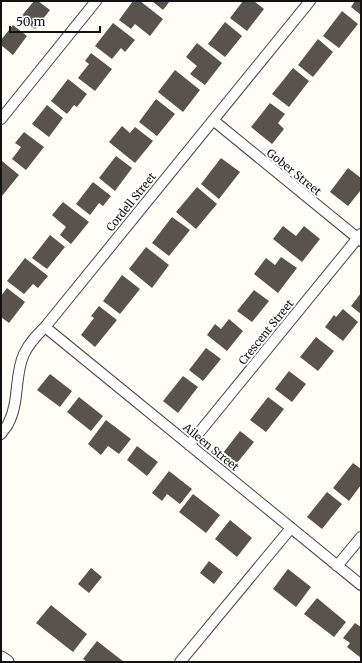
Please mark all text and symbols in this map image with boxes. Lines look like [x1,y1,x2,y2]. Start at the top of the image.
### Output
scale bar [10,8,100,34]
text: 50 m [16,14,45,29]
street label: Gober Street [264,146,325,199]
street label: Cordell Street [103,169,159,234]
street label: Crescent Street [235,296,297,367]
street label: Aileen Street [179,420,242,474]

